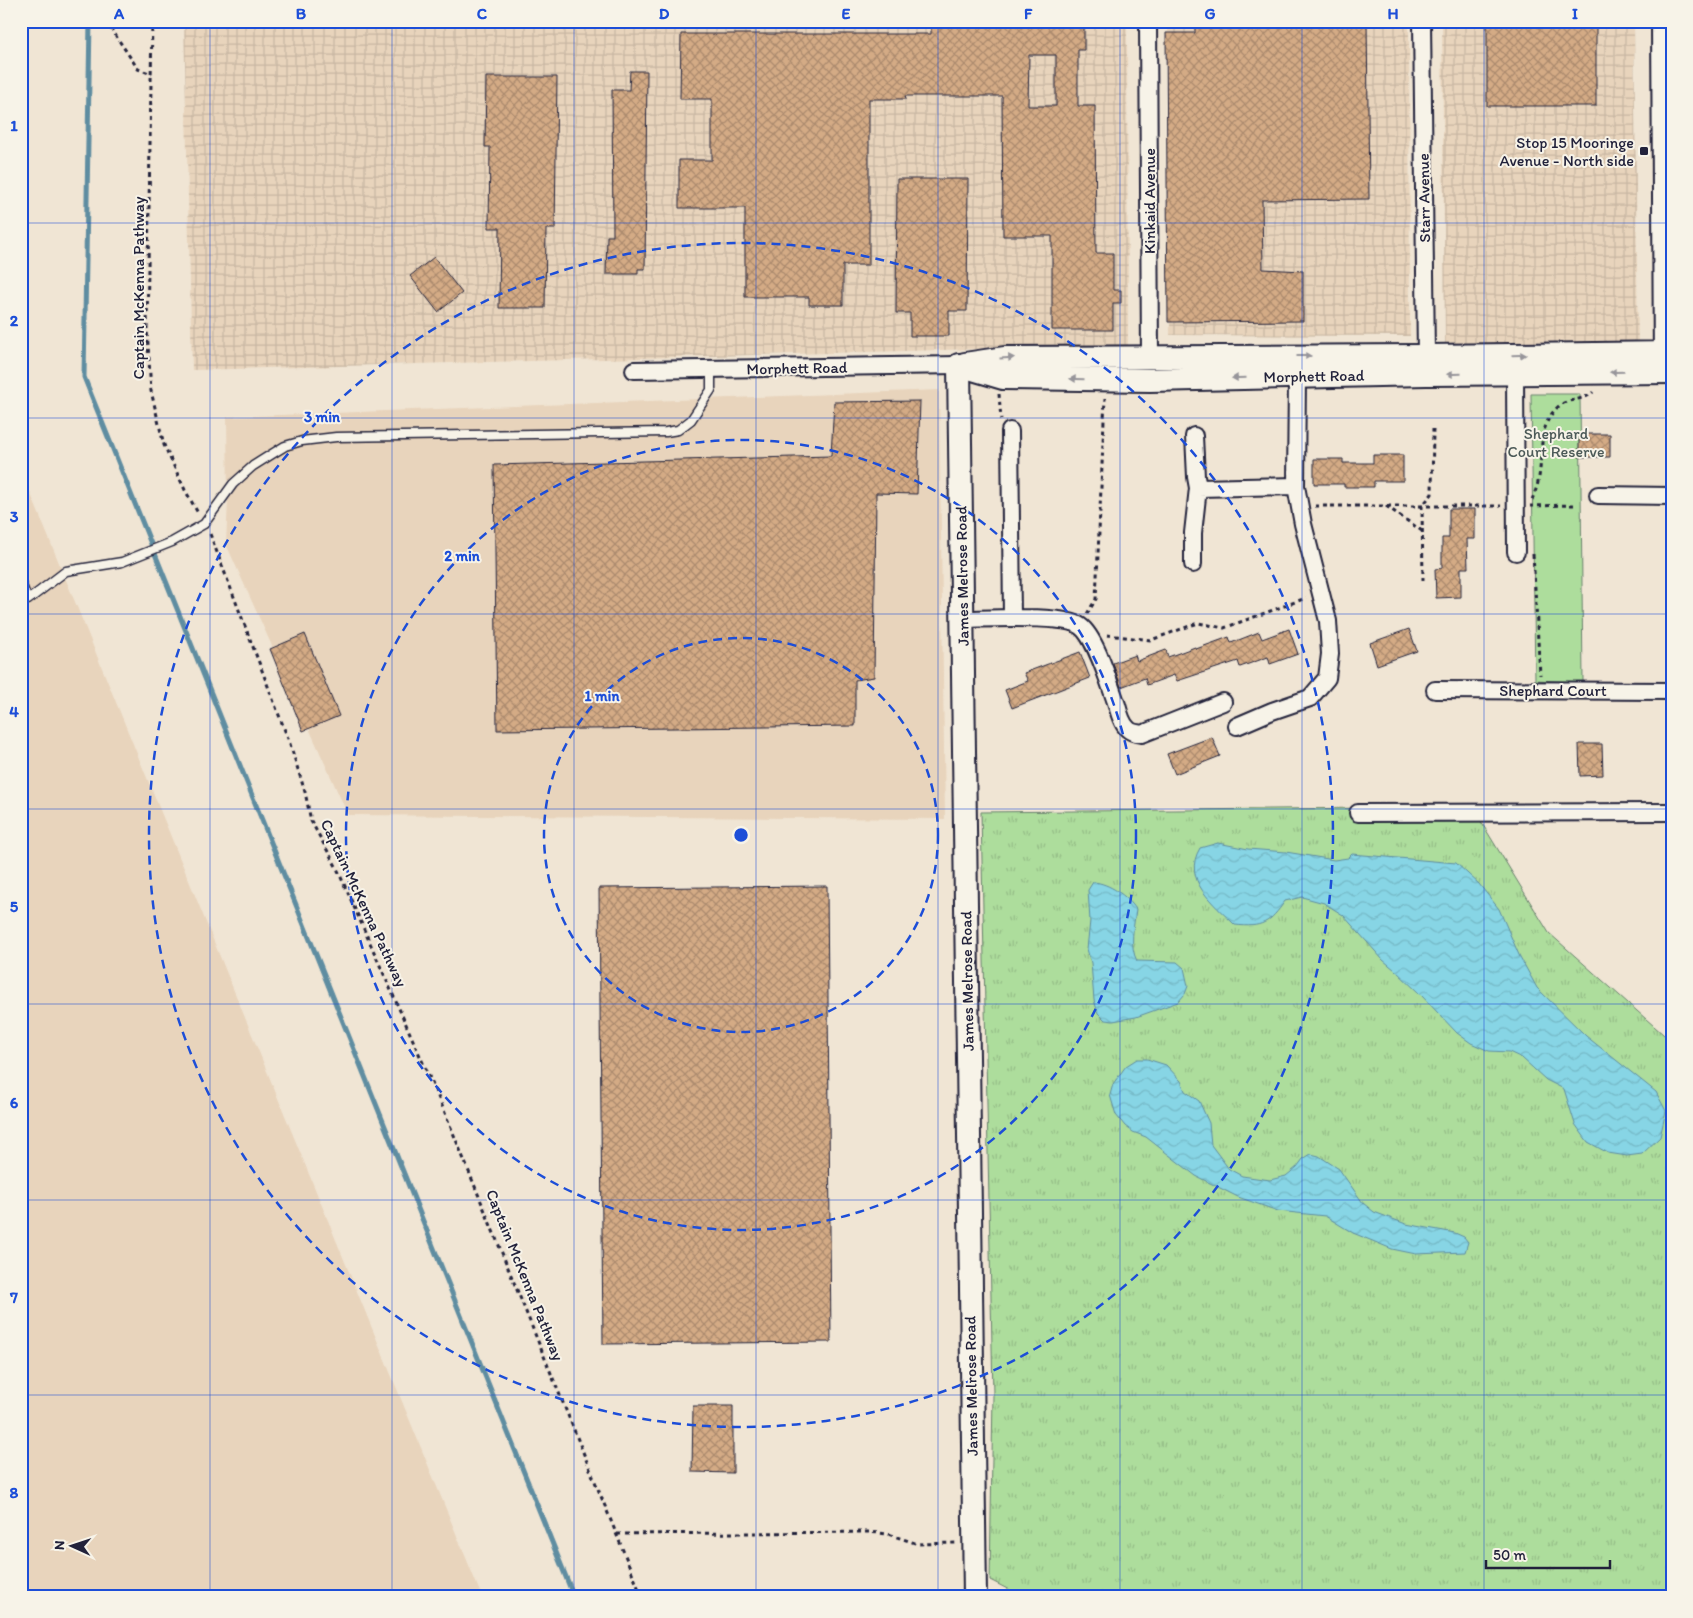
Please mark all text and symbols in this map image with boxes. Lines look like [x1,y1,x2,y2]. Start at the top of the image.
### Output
text: A [113,4,125,23]
text: B [296,4,307,23]
text: C [477,4,488,23]
text: D [659,4,670,23]
text: E [842,4,851,23]
text: F [1024,4,1033,23]
text: G [1204,4,1216,23]
text: H [1387,4,1399,23]
text: I [1572,4,1578,23]
text: 1 [10,116,18,135]
place label: Stop 15 Mooringe Avenue - North side [1499,133,1634,170]
marker: Stop 15 Mooringe Avenue - North side [1638,145,1650,157]
street label: Kinkaid Avenue [1140,148,1159,254]
street label: Starr Avenue [1414,153,1434,243]
street label: Captain McKenna Pathway [129,196,148,379]
text: 2 [10,311,19,330]
one-way arrow [1511,351,1527,359]
one-way arrow [1296,352,1312,360]
one-way arrow [999,354,1015,362]
street label: Morphett Road [746,358,848,378]
street label: Morphett Road [1263,366,1365,386]
one-way arrow [1608,368,1624,376]
one-way arrow [1446,370,1462,378]
one-way arrow [1231,374,1247,382]
one-way arrow [1068,375,1084,383]
text: 3 min [304,408,341,426]
park label: Shephard Court Reserve [1508,424,1604,461]
street label: James Melrose Road [951,505,973,646]
text: 3 [10,507,19,526]
text: 2 min [444,547,481,565]
street label: Shephard Court [1499,681,1607,700]
text: 1 min [585,687,620,705]
text: 4 [9,702,19,721]
street label: Captain McKenna Pathway [317,816,411,990]
centre of rings [732,826,750,844]
text: 5 [10,897,19,916]
street label: James Melrose Road [956,910,978,1051]
text: 6 [10,1093,19,1112]
street label: Captain McKenna Pathway [482,1187,568,1364]
text: 7 [9,1288,18,1307]
street label: James Melrose Road [960,1315,982,1456]
text: 8 [10,1483,19,1502]
north arrow [48,1520,98,1570]
scale bar [1486,1538,1609,1570]
text: N [51,1540,68,1551]
text: 50 m [1493,1546,1526,1564]

